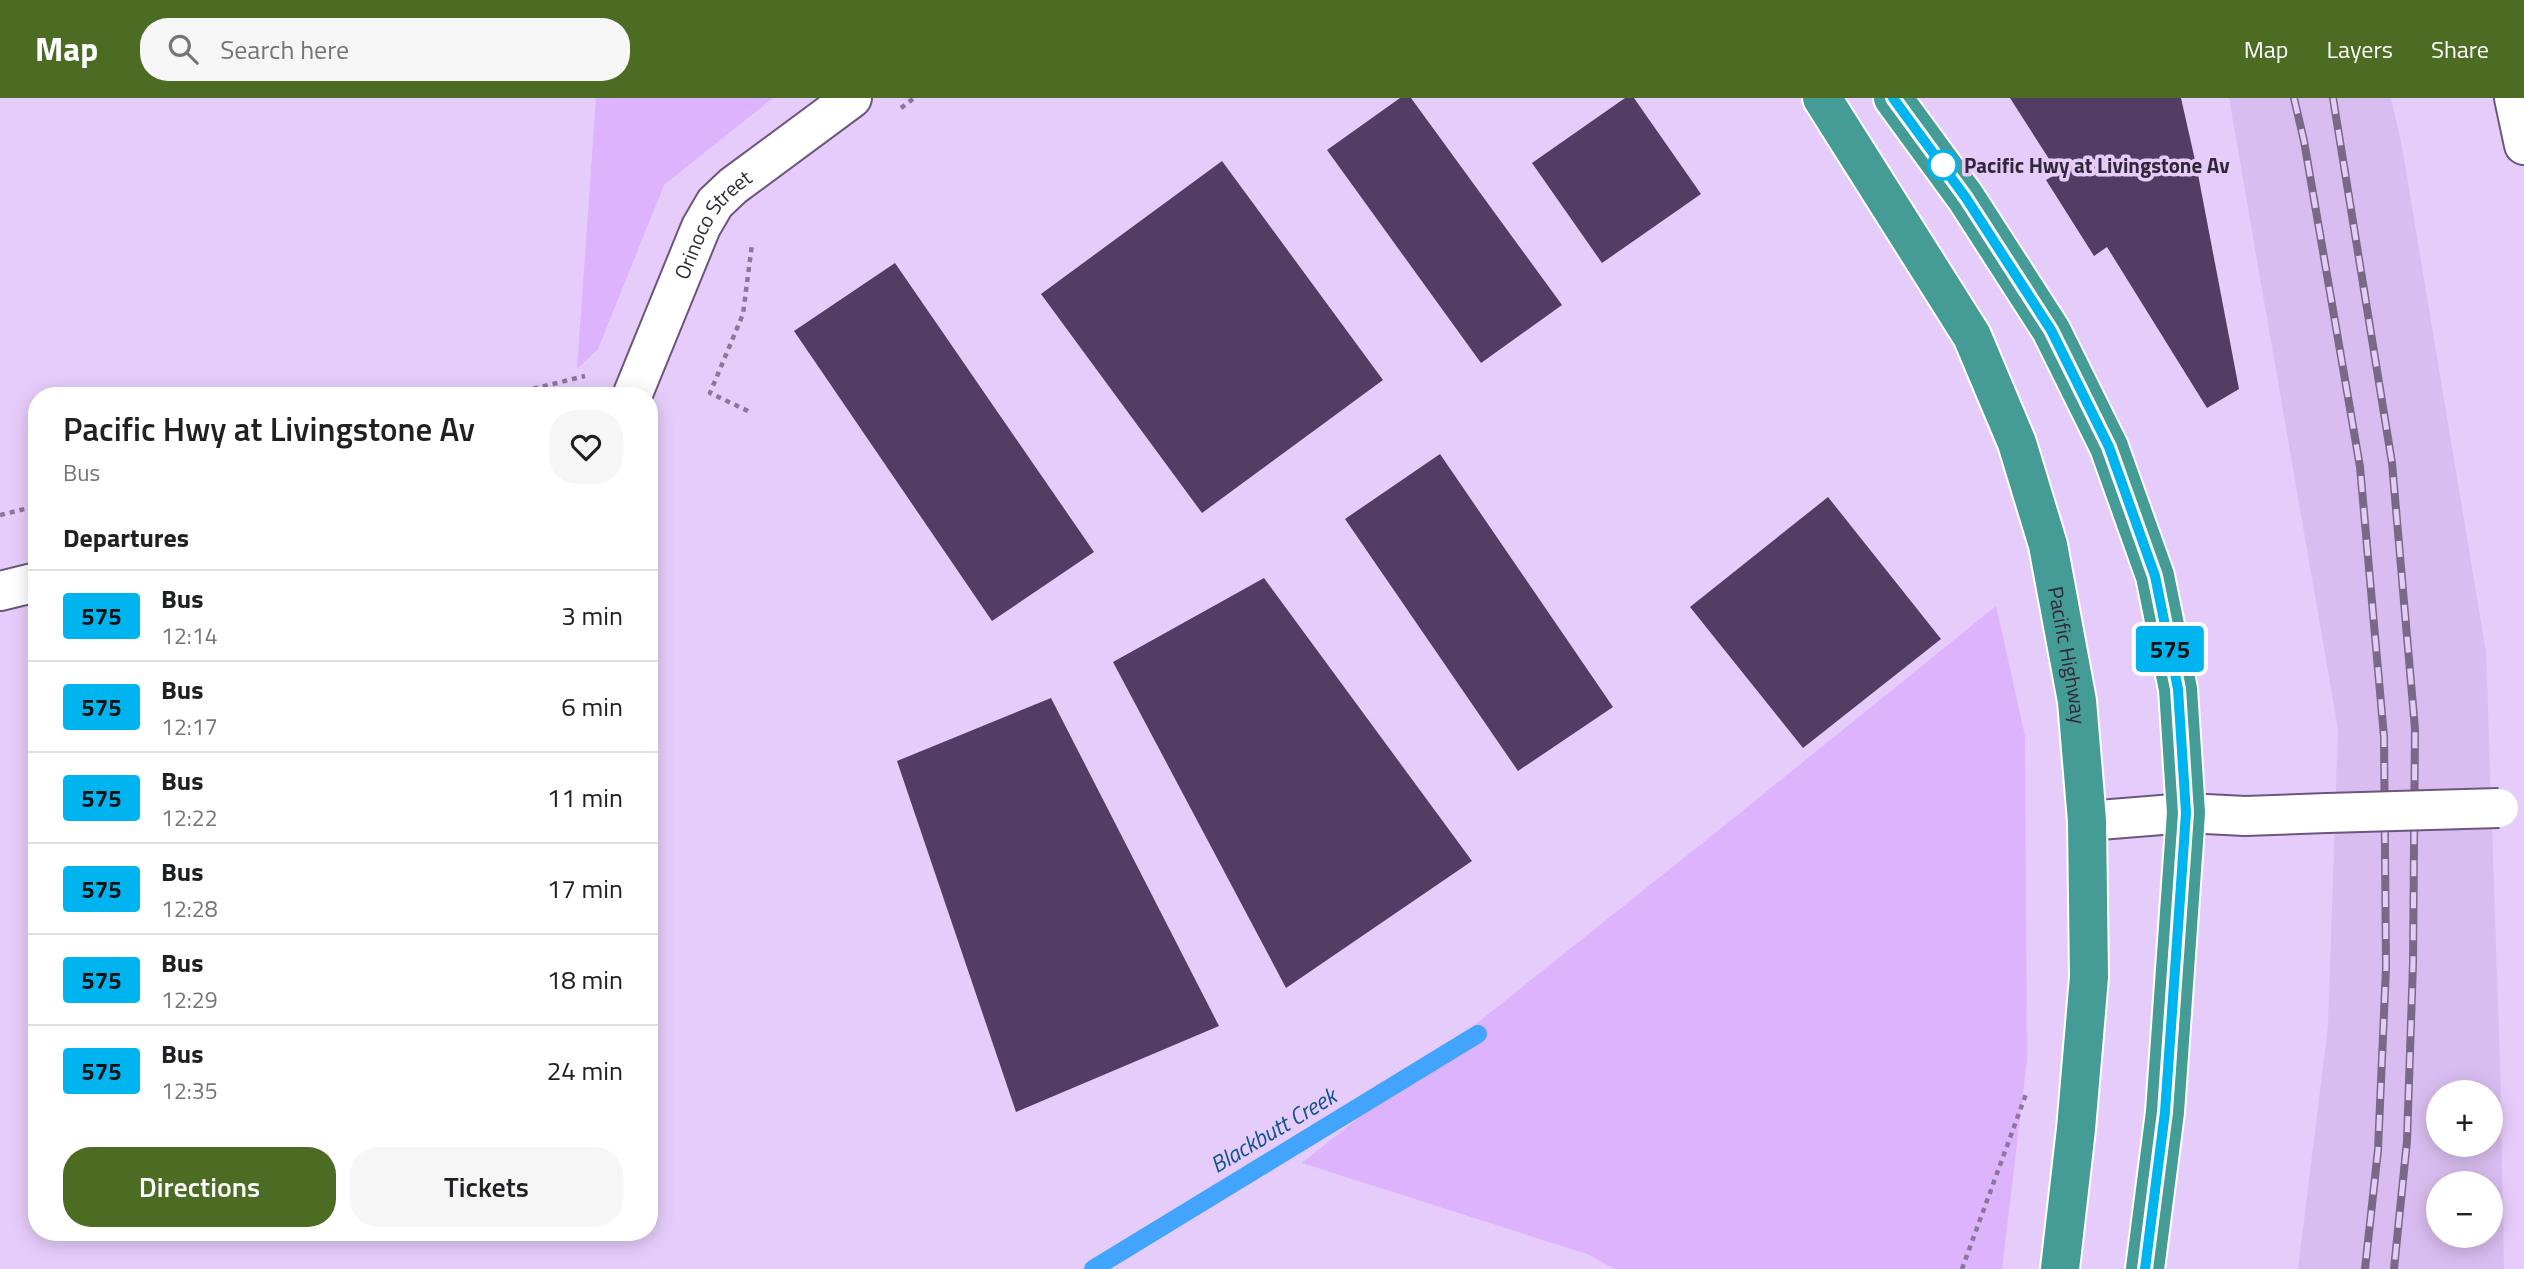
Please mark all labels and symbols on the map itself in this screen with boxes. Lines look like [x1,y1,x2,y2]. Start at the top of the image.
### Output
place label: Pacific Hwy at Livingstone Av [1964,149,2230,181]
marker: Pacific Hwy at Livingstone Av [1928,150,1958,180]
street label: Orinoco Street [665,161,759,284]
street label: Pacific Highway [2040,584,2095,725]
line badge: 575 [2130,626,2210,672]
water label: Blackbutt Creek [1203,1077,1345,1182]

